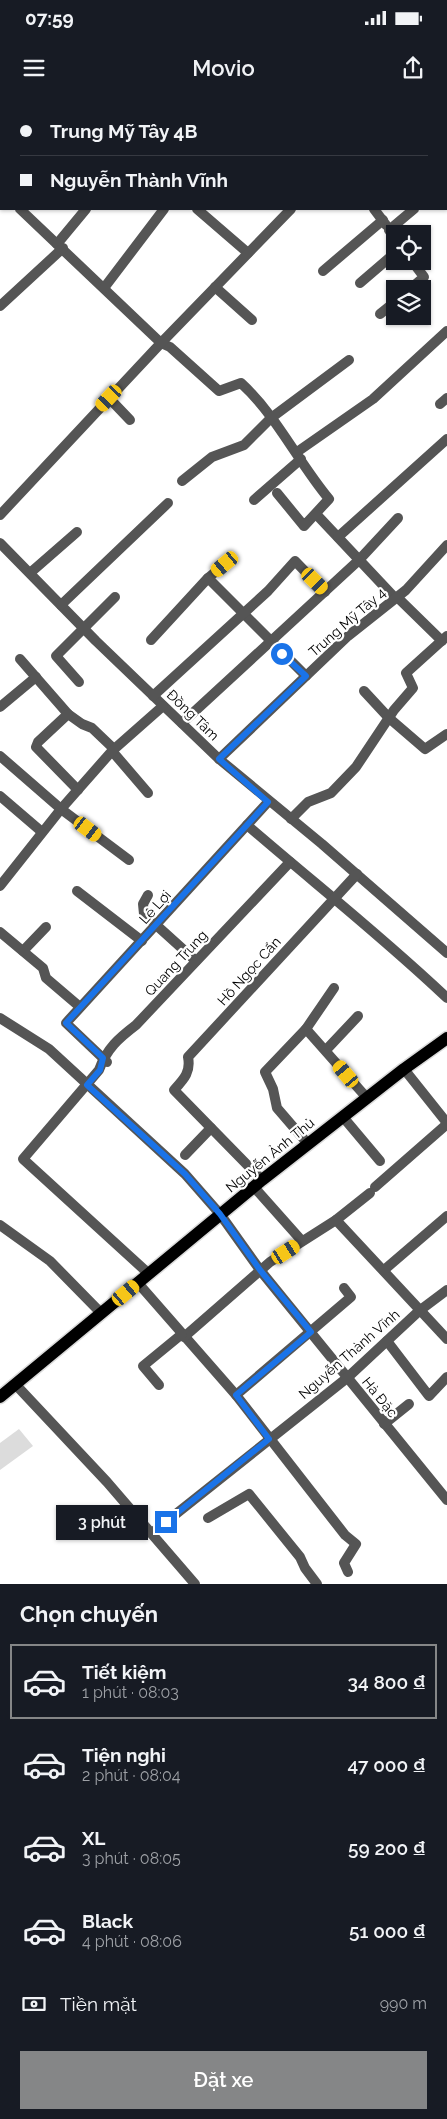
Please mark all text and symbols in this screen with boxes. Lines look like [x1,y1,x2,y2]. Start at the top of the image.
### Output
text: 07:59 [25,7,74,29]
icon: menu [20,54,48,82]
icon: share [399,54,427,82]
text: Movio [192,55,255,81]
text: Trung Mỹ Tây 4B [50,120,197,142]
text: Nguyễn Thành Vĩnh [50,169,228,191]
map controls [386,225,431,325]
button: locate [386,225,431,270]
button: layers [386,280,431,325]
car [93,382,124,414]
car [208,549,241,579]
car [299,565,330,597]
street label: Trung Mỹ Tây 4 [305,584,389,660]
route start [271,643,293,665]
street label: Đồng Tâm [164,686,222,744]
car [71,814,104,844]
street label: Lê Lợi [136,887,174,927]
street label: Quang Trung [142,927,210,999]
street label: Hồ Ngọc Cẩn [214,933,284,1009]
car [330,1058,361,1090]
street label: Nguyễn Ảnh Thủ [222,1114,317,1196]
car [269,1238,302,1266]
car [109,1278,142,1308]
street label: Nguyễn Thành Vĩnh [295,1306,403,1402]
street label: Hà Đặc [359,1374,401,1420]
callout: 3 phút [56,1504,148,1540]
route end [155,1511,177,1533]
text: 3 phút [78,1513,126,1532]
text: Chọn chuyến [20,1601,158,1627]
icon: car [22,1659,67,1704]
text: Tiết kiệm [82,1661,166,1683]
text: 34 800 ₫ [348,1671,425,1693]
text: 1 phút · 08:03 [82,1683,179,1702]
icon: car [22,1742,67,1787]
text: Tiện nghi [82,1744,166,1766]
text: 47 000 ₫ [347,1754,425,1776]
text: 2 phút · 08:04 [82,1766,180,1785]
icon: car [22,1825,67,1870]
text: XL [82,1827,105,1849]
text: 59 200 ₫ [348,1837,425,1859]
text: 3 phút · 08:05 [82,1849,181,1868]
icon: car [22,1908,67,1953]
text: Black [82,1910,133,1932]
text: 51 000 ₫ [349,1920,425,1942]
text: 4 phút · 08:06 [82,1932,182,1951]
icon: cash [20,1990,48,2018]
text: Tiền mặt [60,1993,137,2015]
text: 990 m [380,1994,427,2013]
button: Đặt xe [20,2051,427,2109]

